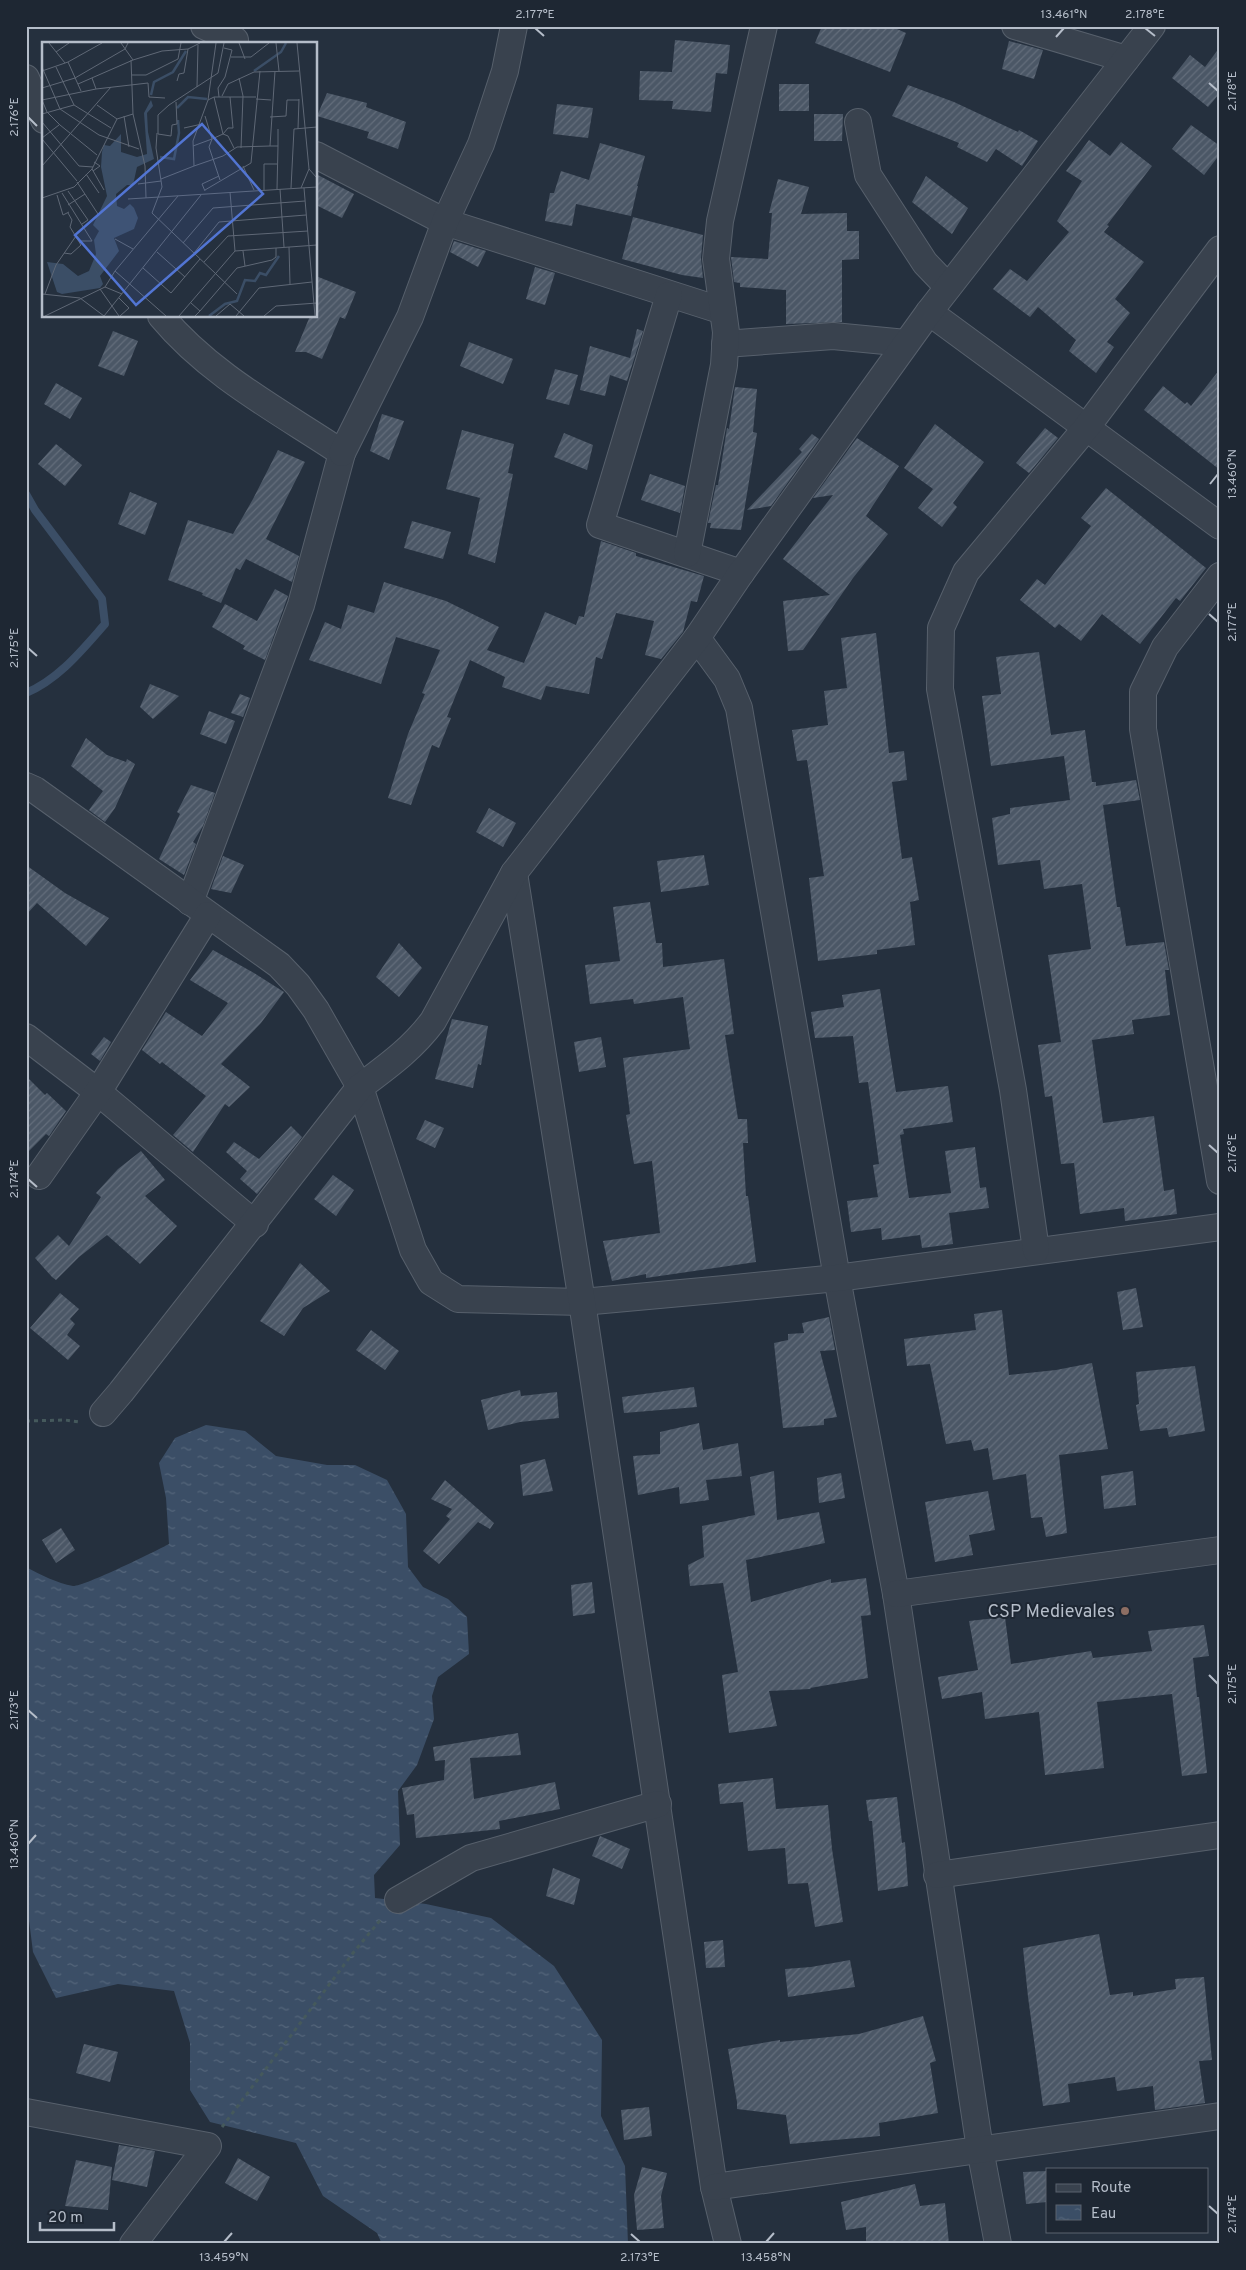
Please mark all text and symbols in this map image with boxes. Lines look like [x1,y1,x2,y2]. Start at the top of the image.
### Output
text: 2.177°E [515,7,555,23]
text: 13.461°N [1041,7,1087,23]
text: 2.178°E [1125,7,1165,23]
inset map [42,42,318,318]
text: 2.178°E [1225,71,1241,111]
text: 2.176°E [7,97,23,137]
text: 13.460°N [1225,449,1241,499]
text: 2.177°E [1225,602,1241,642]
text: 2.175°E [7,628,23,668]
text: 2.176°E [1225,1133,1241,1173]
text: 2.174°E [7,1159,23,1199]
place label: CSP Medievales [988,1601,1115,1624]
marker: CSP Medievales [1119,1605,1131,1617]
text: 2.175°E [1225,1664,1241,1704]
text: 2.173°E [7,1690,23,1730]
text: 13.460°N [7,1819,23,1869]
legend [1046,2168,1208,2232]
text: Route [1091,2179,1131,2198]
text: 2.174°E [1225,2194,1241,2234]
scale bar [40,2200,114,2232]
text: Eau [1091,2205,1116,2224]
text: 20 m [48,2209,83,2228]
text: 13.459°N [199,2250,249,2266]
text: 2.173°E [620,2250,660,2266]
text: 13.458°N [741,2250,791,2266]

